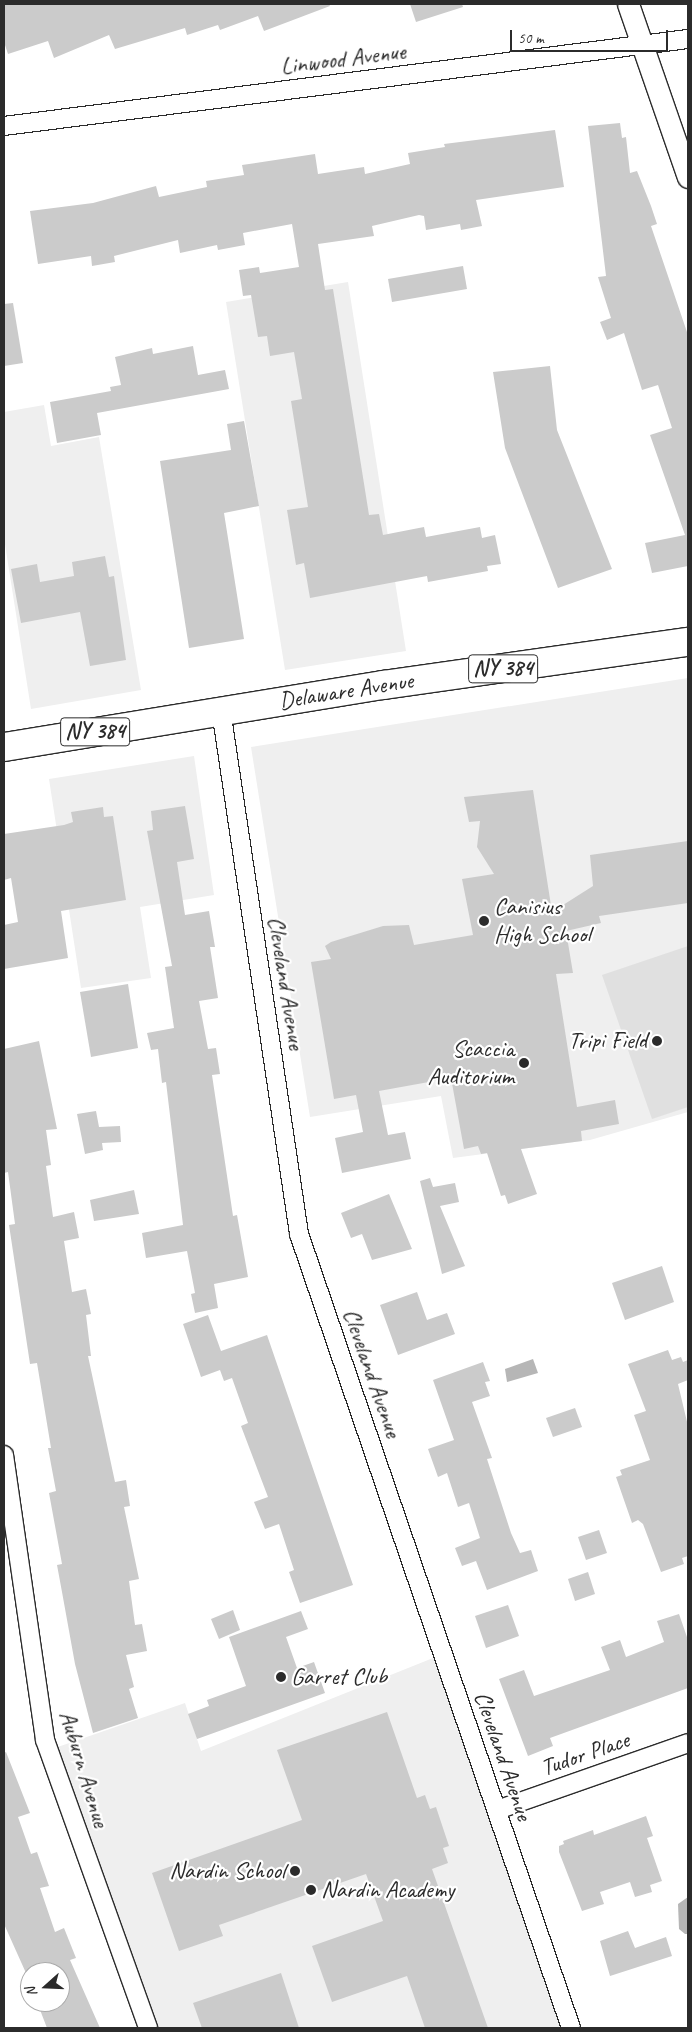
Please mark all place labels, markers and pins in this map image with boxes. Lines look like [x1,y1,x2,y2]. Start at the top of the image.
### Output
place label: Canisius High School [494,893,589,949]
marker: Canisius High School [478,915,490,927]
place label: Tripi Field [568,1027,647,1055]
place label: Scaccia Auditorium [428,1035,514,1091]
marker: Tripi Field [651,1035,663,1047]
marker: Scaccia Auditorium [518,1057,530,1069]
place label: Garret Club [291,1663,387,1691]
marker: Garret Club [275,1671,287,1683]
place label: Nardin School [169,1857,285,1885]
marker: Nardin School [289,1865,301,1877]
place label: Nardin Academy [321,1876,455,1904]
marker: Nardin Academy [305,1884,317,1896]

